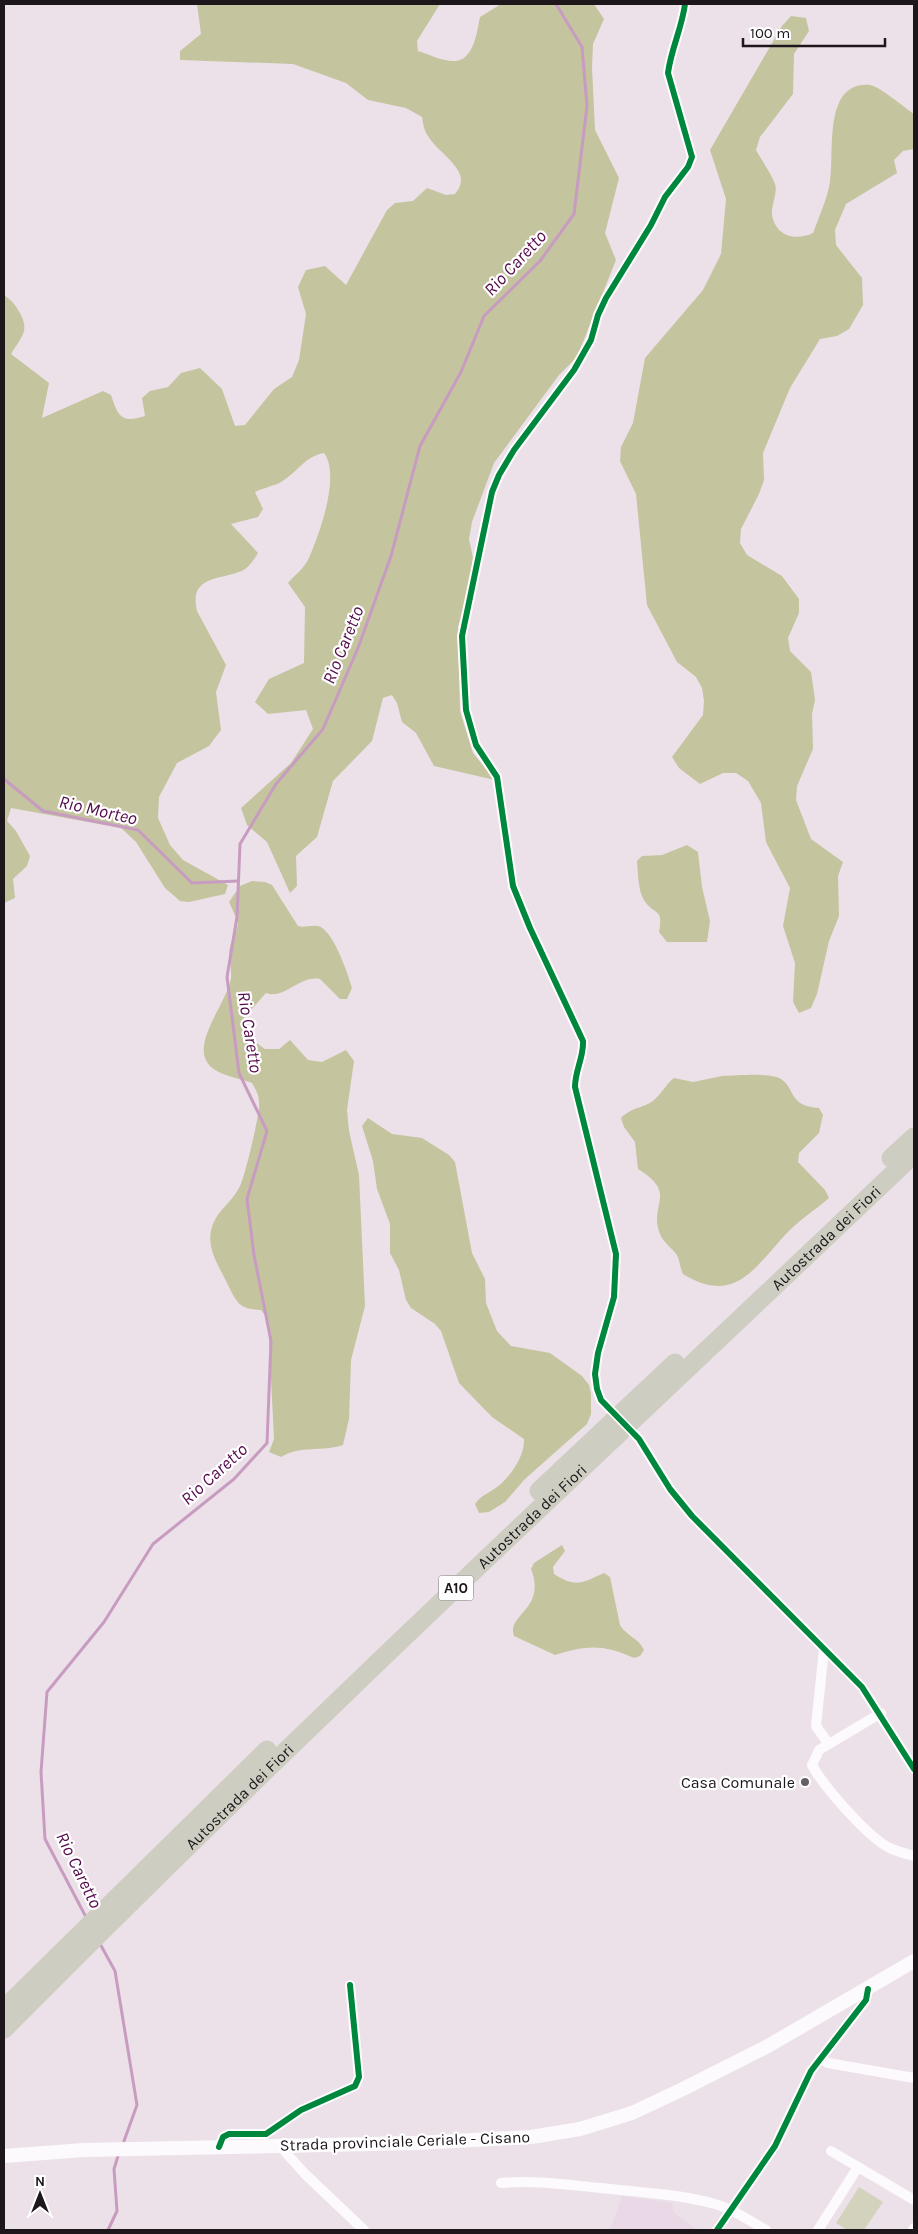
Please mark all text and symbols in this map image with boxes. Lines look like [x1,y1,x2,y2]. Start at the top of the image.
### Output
scale bar [743,15,886,47]
text: 100 m [750,24,790,42]
water label: Rio Caretto [479,225,551,300]
water label: Rio Caretto [317,603,369,687]
water label: Rio Morteo [57,790,139,830]
water label: Rio Caretto [233,990,267,1074]
street label: Autostrada dei Fiori [767,1181,885,1294]
water label: Rio Caretto [176,1438,252,1510]
street label: Autostrada dei Fiori [473,1460,590,1572]
road number: A10 [438,1576,474,1600]
street label: Autostrada dei Fiori [181,1739,297,1853]
place label: Casa Comunale [681,1773,795,1792]
marker: Casa Comunale [799,1776,811,1788]
water label: Rio Caretto [51,1828,107,1912]
street label: Strada provinciale Ceriale - Cisano [280,2127,530,2155]
north arrow [15,2169,65,2219]
text: N [35,2173,45,2190]

